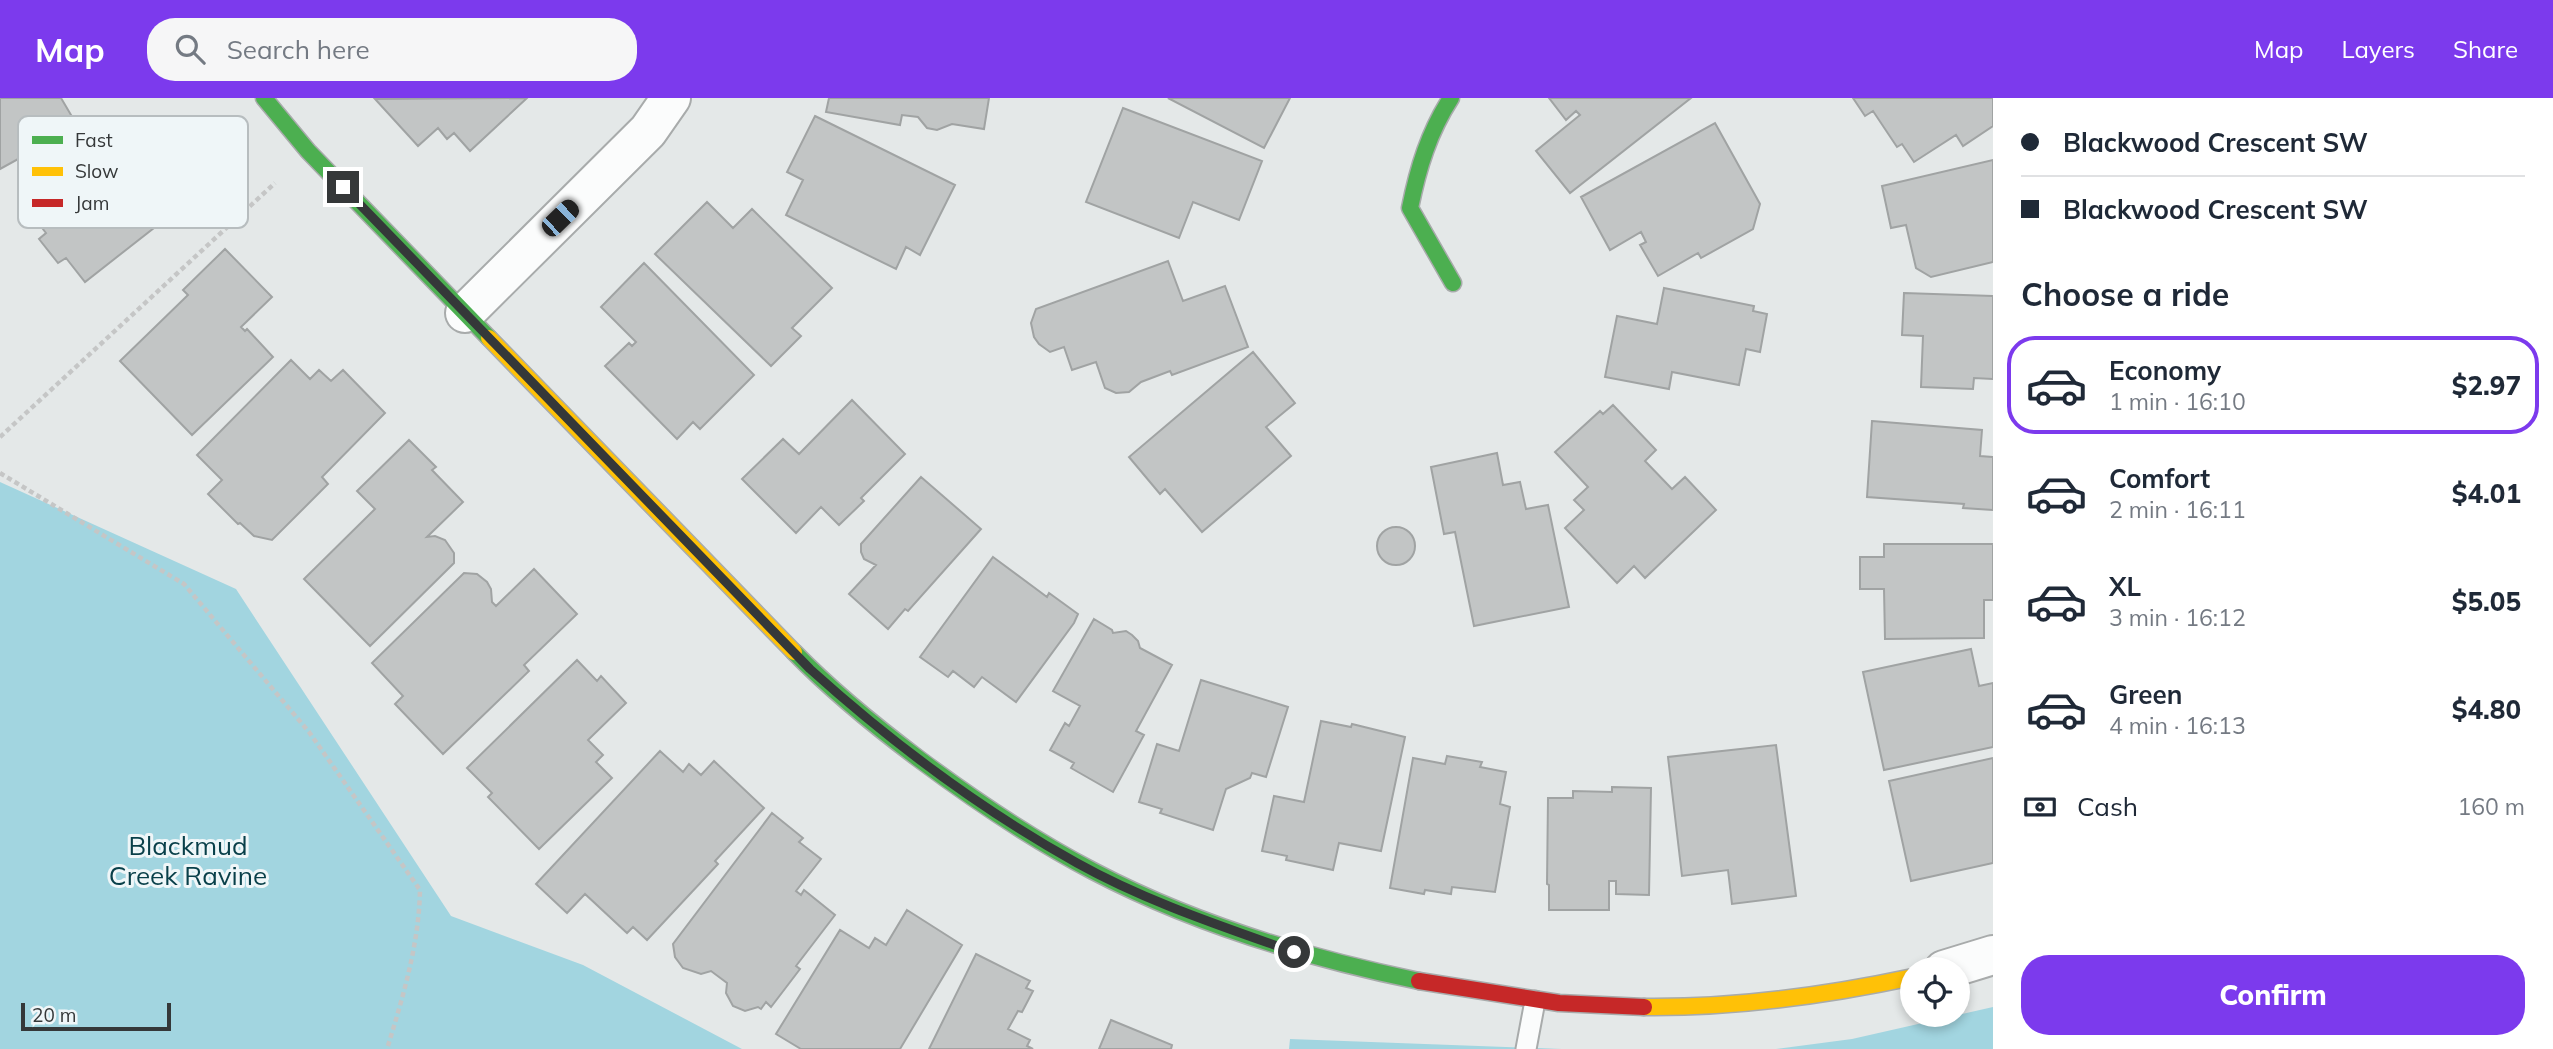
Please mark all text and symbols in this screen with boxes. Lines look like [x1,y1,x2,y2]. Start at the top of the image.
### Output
search box [147,18,637,81]
text: Map [35,29,105,70]
icon: search [171,30,209,68]
text: Search here [227,33,370,66]
text: Map [2254,34,2303,64]
text: Layers [2341,34,2415,64]
text: Share [2453,34,2518,64]
legend [18,116,248,228]
text: Blackwood Crescent SW [2063,126,2368,159]
text: Fast [75,128,113,152]
text: Slow [75,159,119,183]
route end [327,171,359,203]
text: Jam [75,191,109,215]
text: Blackwood Crescent SW [2063,193,2368,226]
car [538,196,583,240]
text: Choose a ride [2021,274,2229,314]
icon: car [2025,354,2088,417]
text: Economy [2109,354,2221,387]
text: $2.97 [2452,369,2521,402]
text: 1 min · 16:10 [2109,387,2246,416]
icon: car [2025,462,2088,525]
text: Comfort [2109,462,2210,495]
text: $4.01 [2452,477,2521,510]
text: 2 min · 16:11 [2109,495,2246,524]
icon: car [2025,570,2088,633]
text: XL [2109,570,2141,603]
text: $5.05 [2452,585,2521,618]
text: 3 min · 16:12 [2109,603,2246,632]
icon: car [2025,678,2088,741]
text: Green [2109,678,2182,711]
text: $4.80 [2452,693,2521,726]
text: 4 min · 16:13 [2109,711,2246,740]
icon: cash [2021,788,2059,826]
text: Cash [2077,790,2138,823]
text: 160 m [2457,792,2525,821]
park label: Blackmud Creek Ravine [109,829,267,892]
route start [1278,936,1310,968]
button: Confirm [2021,955,2525,1035]
map controls [1900,957,1970,1027]
button: locate [1900,957,1970,1027]
scale bar [21,1000,172,1032]
text: 20 m [32,1003,76,1027]

